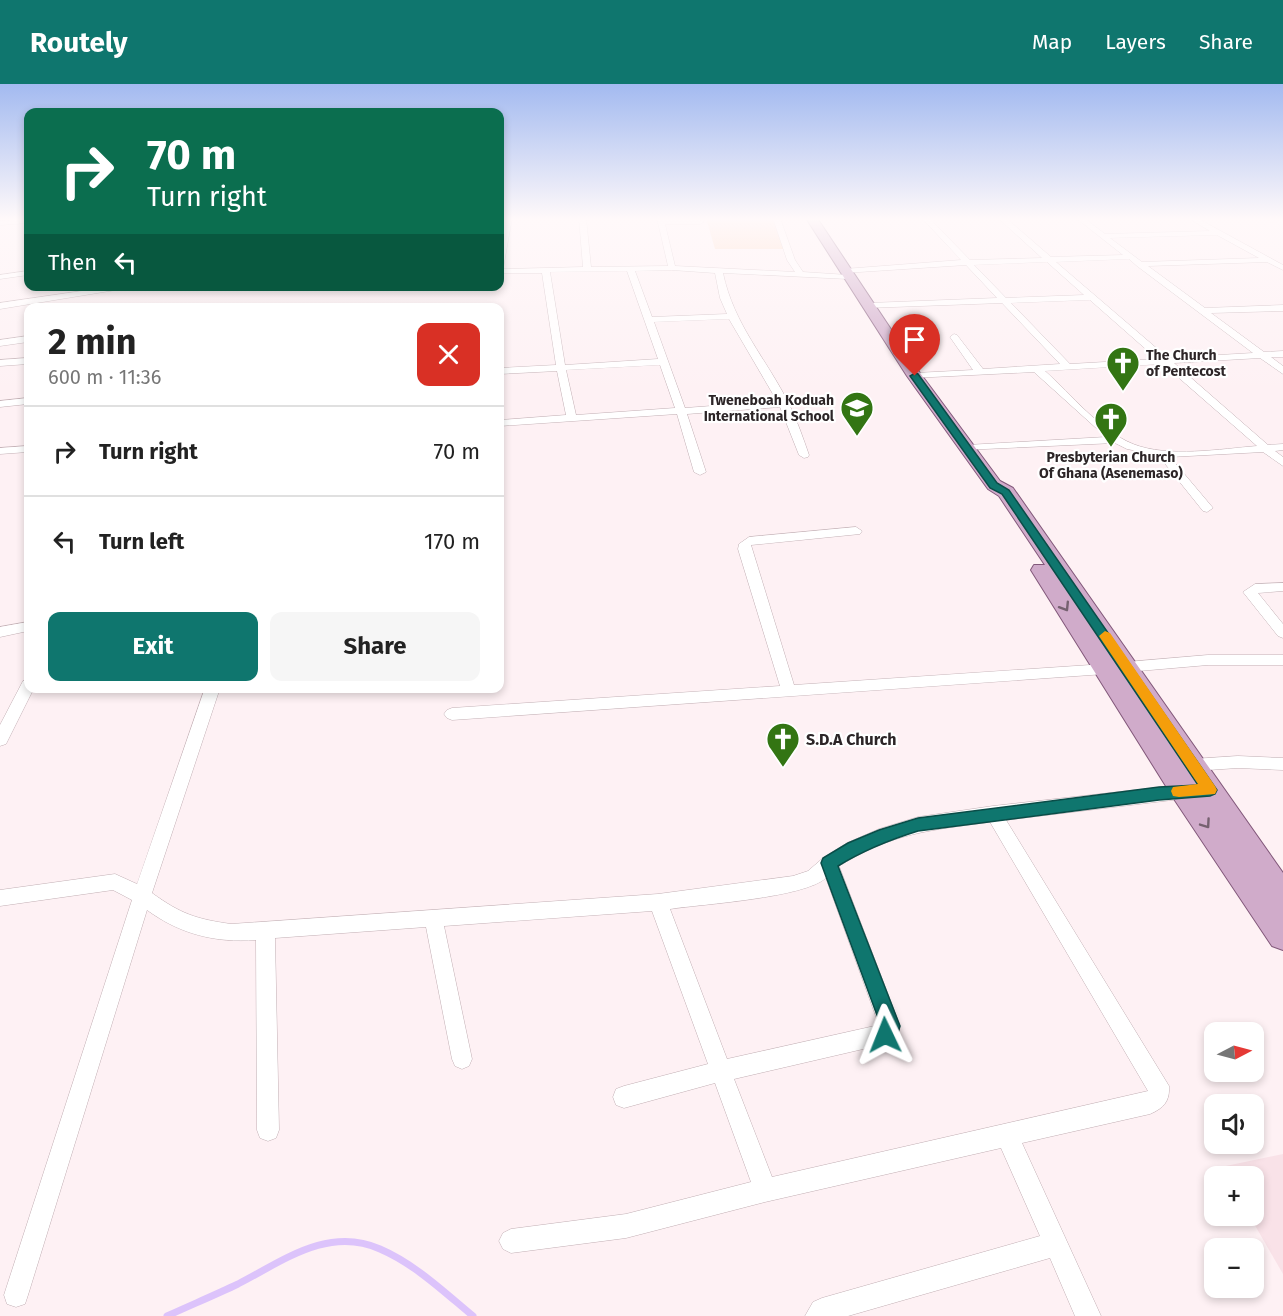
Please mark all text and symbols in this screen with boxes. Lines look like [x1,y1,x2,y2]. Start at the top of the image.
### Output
text: Routely [30,26,128,59]
text: Map [1032,29,1072,55]
text: Layers [1105,29,1166,55]
text: Share [1199,29,1253,55]
text: 70 m [147,130,236,180]
icon: right [48,132,126,210]
text: Turn right [147,181,267,213]
icon: left [109,246,142,279]
text: Then [48,249,97,276]
pin [889,314,940,376]
text: 2 min [48,320,137,364]
button: close [417,323,480,386]
icon: arrive [898,323,931,356]
church icon: The Church of Pentecost [1105,345,1141,392]
place label: The Church of Pentecost [1146,347,1227,380]
text: 600 m · 11:36 [48,365,161,389]
school or university icon: Tweneboah Koduah International School [839,390,875,437]
place label: Tweneboah Koduah International School [704,392,835,425]
church icon: Presbyterian Church Of Ghana (Asenemaso) [1093,401,1129,448]
icon: right [48,435,81,468]
text: Turn right [99,438,198,465]
text: 70 m [434,438,480,465]
place label: Presbyterian Church Of Ghana (Asenemaso) [1039,449,1183,482]
icon: left [48,525,81,558]
text: Turn left [99,528,184,555]
text: 170 m [424,528,480,555]
one-way arrow [1057,601,1068,612]
button: Exit [48,612,258,681]
button: Share [270,612,480,681]
church icon: S.D.A Church [765,721,801,768]
place label: S.D.A Church [806,730,897,749]
one-way arrow [1198,817,1209,828]
position arrow [853,1003,917,1067]
north arrow [1204,1022,1264,1082]
map controls [1204,1022,1264,1298]
button: sound [1204,1094,1264,1154]
button: + [1204,1166,1264,1226]
button: − [1204,1238,1264,1298]

